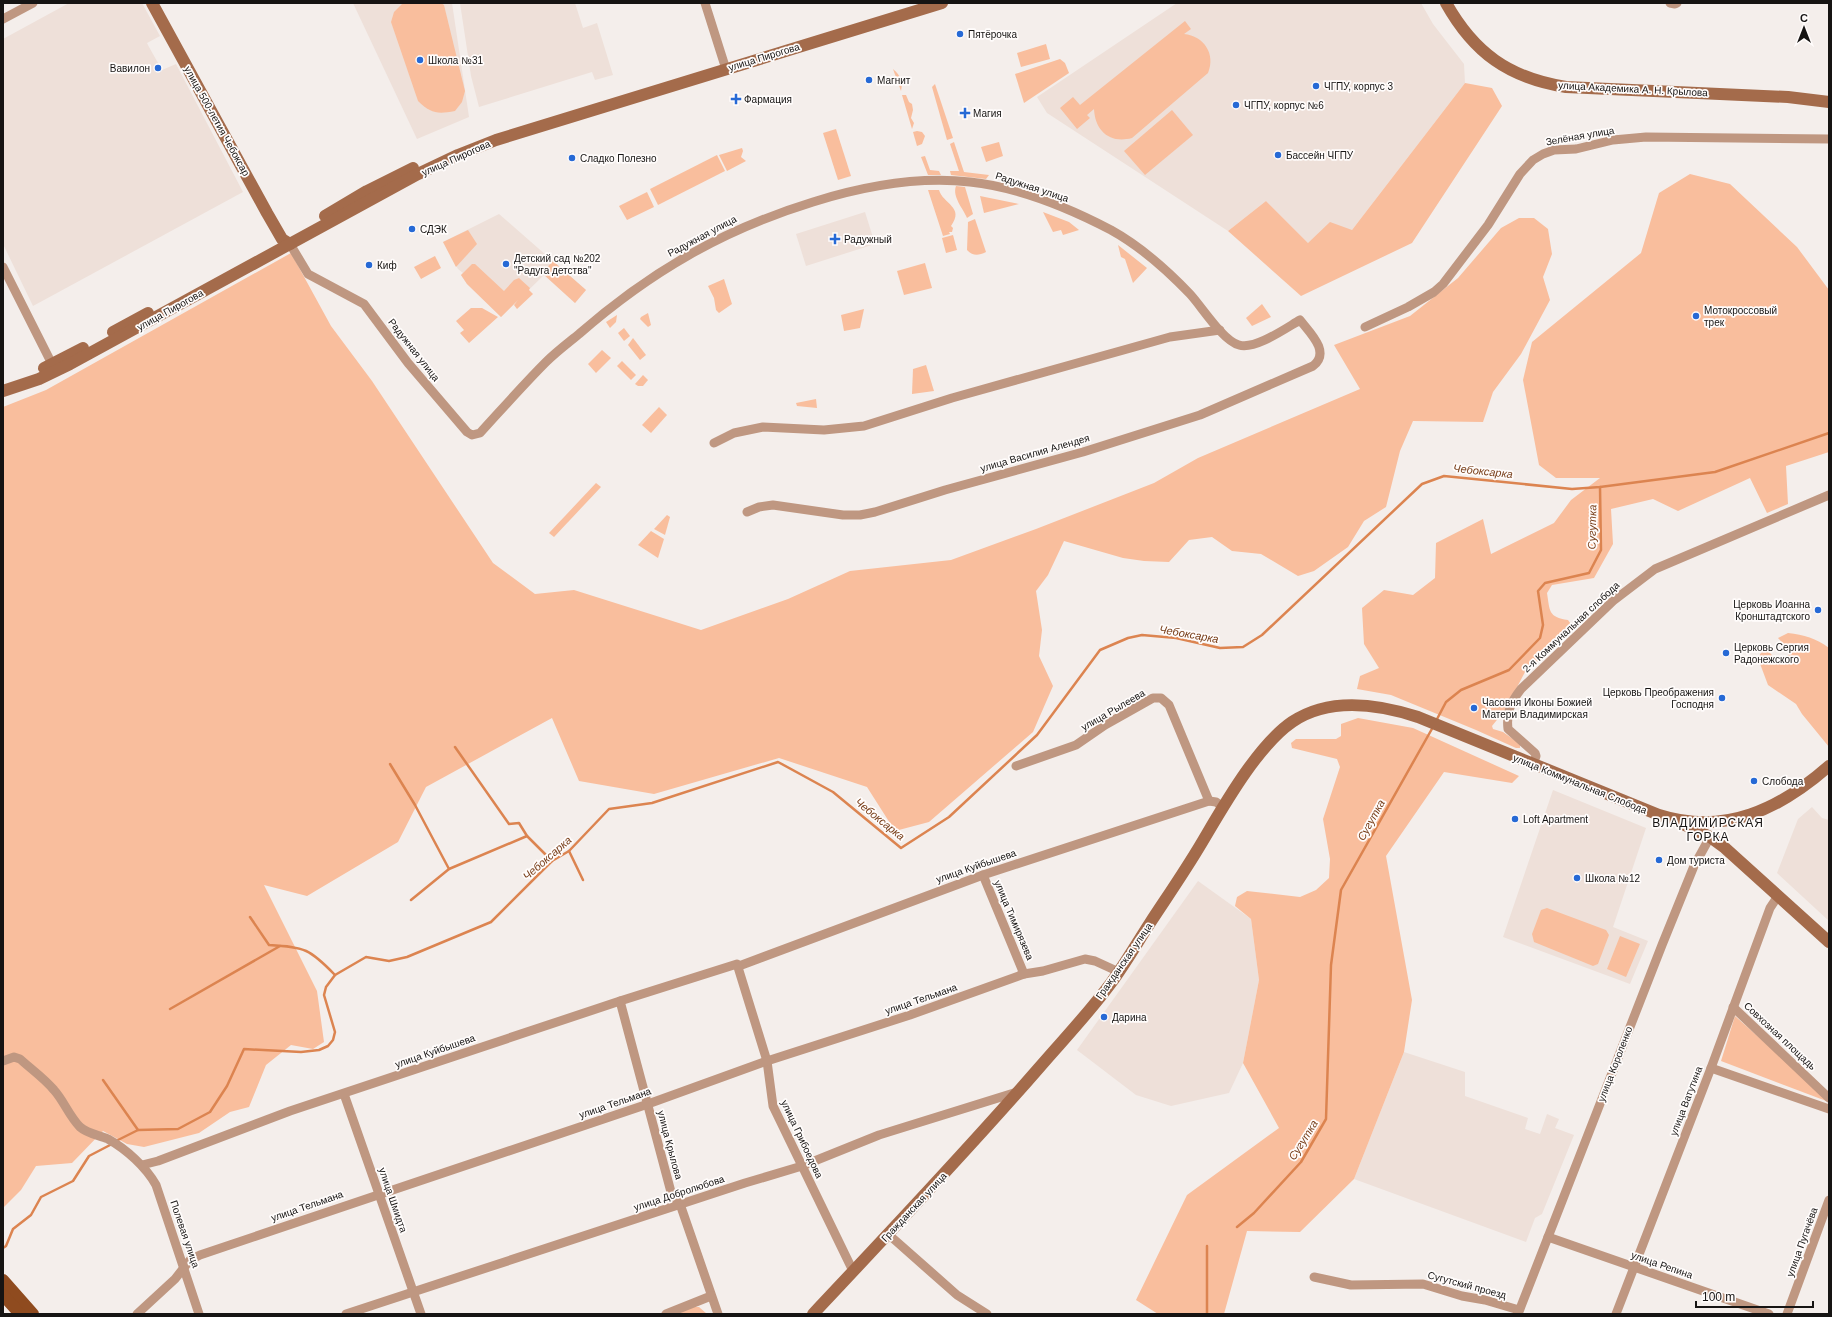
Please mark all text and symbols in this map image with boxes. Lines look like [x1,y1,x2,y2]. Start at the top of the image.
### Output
north arrow [1784,8,1824,48]
text: С [1800,12,1808,24]
marker: Пятёрочка [955,29,965,39]
place label: Пятёрочка [968,29,1017,40]
street label: улица Пирогова [727,41,801,73]
marker: Школа №31 [415,55,425,65]
place label: Школа №31 [428,55,483,66]
place label: Вавилон [110,63,150,74]
marker: Вавилон [153,63,163,73]
street label: улица 500-летия Чебоксар [182,64,252,178]
marker: Магнит [864,75,874,85]
place label: Магнит [877,75,911,86]
street label: улица Академика А. Н. Крылова [1558,80,1708,98]
marker: ЧГПУ, корпус 3 [1311,81,1321,91]
place label: ЧГПУ, корпус 3 [1324,81,1394,92]
marker: Фармация [731,94,741,104]
place label: Фармация [744,94,792,105]
marker: ЧГПУ, корпус №6 [1231,100,1241,110]
place label: ЧГПУ, корпус №6 [1244,100,1324,111]
marker: Магия [960,108,970,118]
place label: Магия [973,108,1002,119]
street label: Зелёная улица [1545,124,1616,147]
street label: улица Пирогова [420,138,492,178]
marker: Бассейн ЧГПУ [1273,150,1283,160]
place label: Бассейн ЧГПУ [1286,150,1354,161]
marker: Сладко Полезно [567,153,577,163]
place label: Сладко Полезно [580,153,657,164]
street label: Радужная улица [994,170,1070,204]
street label: Радужная улица [666,213,739,259]
marker: СДЭК [407,224,417,234]
place label: СДЭК [420,224,447,235]
marker: Радужный [829,233,841,245]
place label: Радужный [844,234,892,245]
place label: Детский сад №202 "Радуга детства" [514,253,601,276]
marker: Детский сад №202 "Радуга детства" [501,259,511,269]
marker: Киф [364,260,374,270]
place label: Киф [377,260,397,271]
street label: улица Пирогова [135,287,205,333]
place label: Мотокроссовый трек [1704,305,1777,328]
marker: Мотокроссовый трек [1691,311,1701,321]
street label: Радужная улица [386,317,442,384]
street label: улица Василия Алендея [979,432,1091,474]
water label: Чебоксарка [1453,462,1513,480]
water label: Сугутка [1586,505,1598,549]
street label: 2-я Коммунальная слобода [1521,579,1622,675]
place label: Церковь Иоанна Кронштадтского [1733,599,1810,622]
marker: Церковь Иоанна Кронштадтского [1813,605,1823,615]
water label: Чебоксарка [1158,623,1220,645]
place label: Церковь Сергия Радонежского [1734,642,1809,665]
marker: Церковь Сергия Радонежского [1721,648,1731,658]
street label: улица Рылеева [1079,687,1147,733]
place label: Церковь Преображения Господня [1603,687,1714,710]
marker: Церковь Преображения Господня [1717,693,1727,703]
place label: Часовня Иконы Божией Матери Владимирская [1482,697,1592,720]
marker: Часовня Иконы Божией Матери Владимирская [1469,703,1479,713]
street label: улица Коммунальная Слобода [1512,752,1649,816]
marker: Слобода [1749,776,1759,786]
place label: Слобода [1762,776,1804,787]
water label: Чебоксарка [853,795,907,843]
water label: Сугутка [1355,798,1387,842]
marker: Loft Apartment [1510,814,1520,824]
place label: Loft Apartment [1523,814,1588,825]
district label: ВЛАДИМИРСКАЯ ГОРКА [1652,816,1764,844]
water label: Чебоксарка [520,834,574,882]
street label: улица Куйбышева [935,847,1018,885]
marker: Дом туриста [1654,855,1664,865]
place label: Дом туриста [1667,855,1725,866]
marker: Школа №12 [1572,873,1582,883]
place label: Школа №12 [1585,873,1640,884]
street label: улица Тимирязева [992,878,1036,962]
street label: Гражданская улица [1094,920,1155,1001]
street label: улица Тельмана [883,981,959,1017]
street label: Совхозная площадь [1742,1000,1818,1072]
marker: Дарина [1099,1012,1109,1022]
place label: Дарина [1112,1012,1147,1023]
street label: улица Короленко [1596,1024,1635,1103]
street label: улица Куйбышева [394,1032,477,1070]
street label: улица Ватутина [1668,1064,1704,1137]
street label: улица Тельмана [577,1085,653,1121]
street label: улица Грибоедова [779,1098,825,1180]
street label: улица Крылова [655,1109,685,1181]
water label: Сугутка [1286,1118,1320,1162]
street label: улица Шмидта [377,1166,409,1234]
street label: Гражданская улица [879,1170,949,1244]
street label: улица Добролюбова [632,1173,726,1213]
street label: улица Тельмана [269,1188,345,1224]
street label: Полевая улица [168,1199,202,1269]
street label: улица Пугачёва [1784,1206,1820,1278]
street label: улица Репина [1630,1249,1695,1281]
street label: Сугутский проезд [1427,1269,1508,1301]
scale bar [1696,1283,1813,1309]
text: 100 m [1702,1290,1735,1304]

